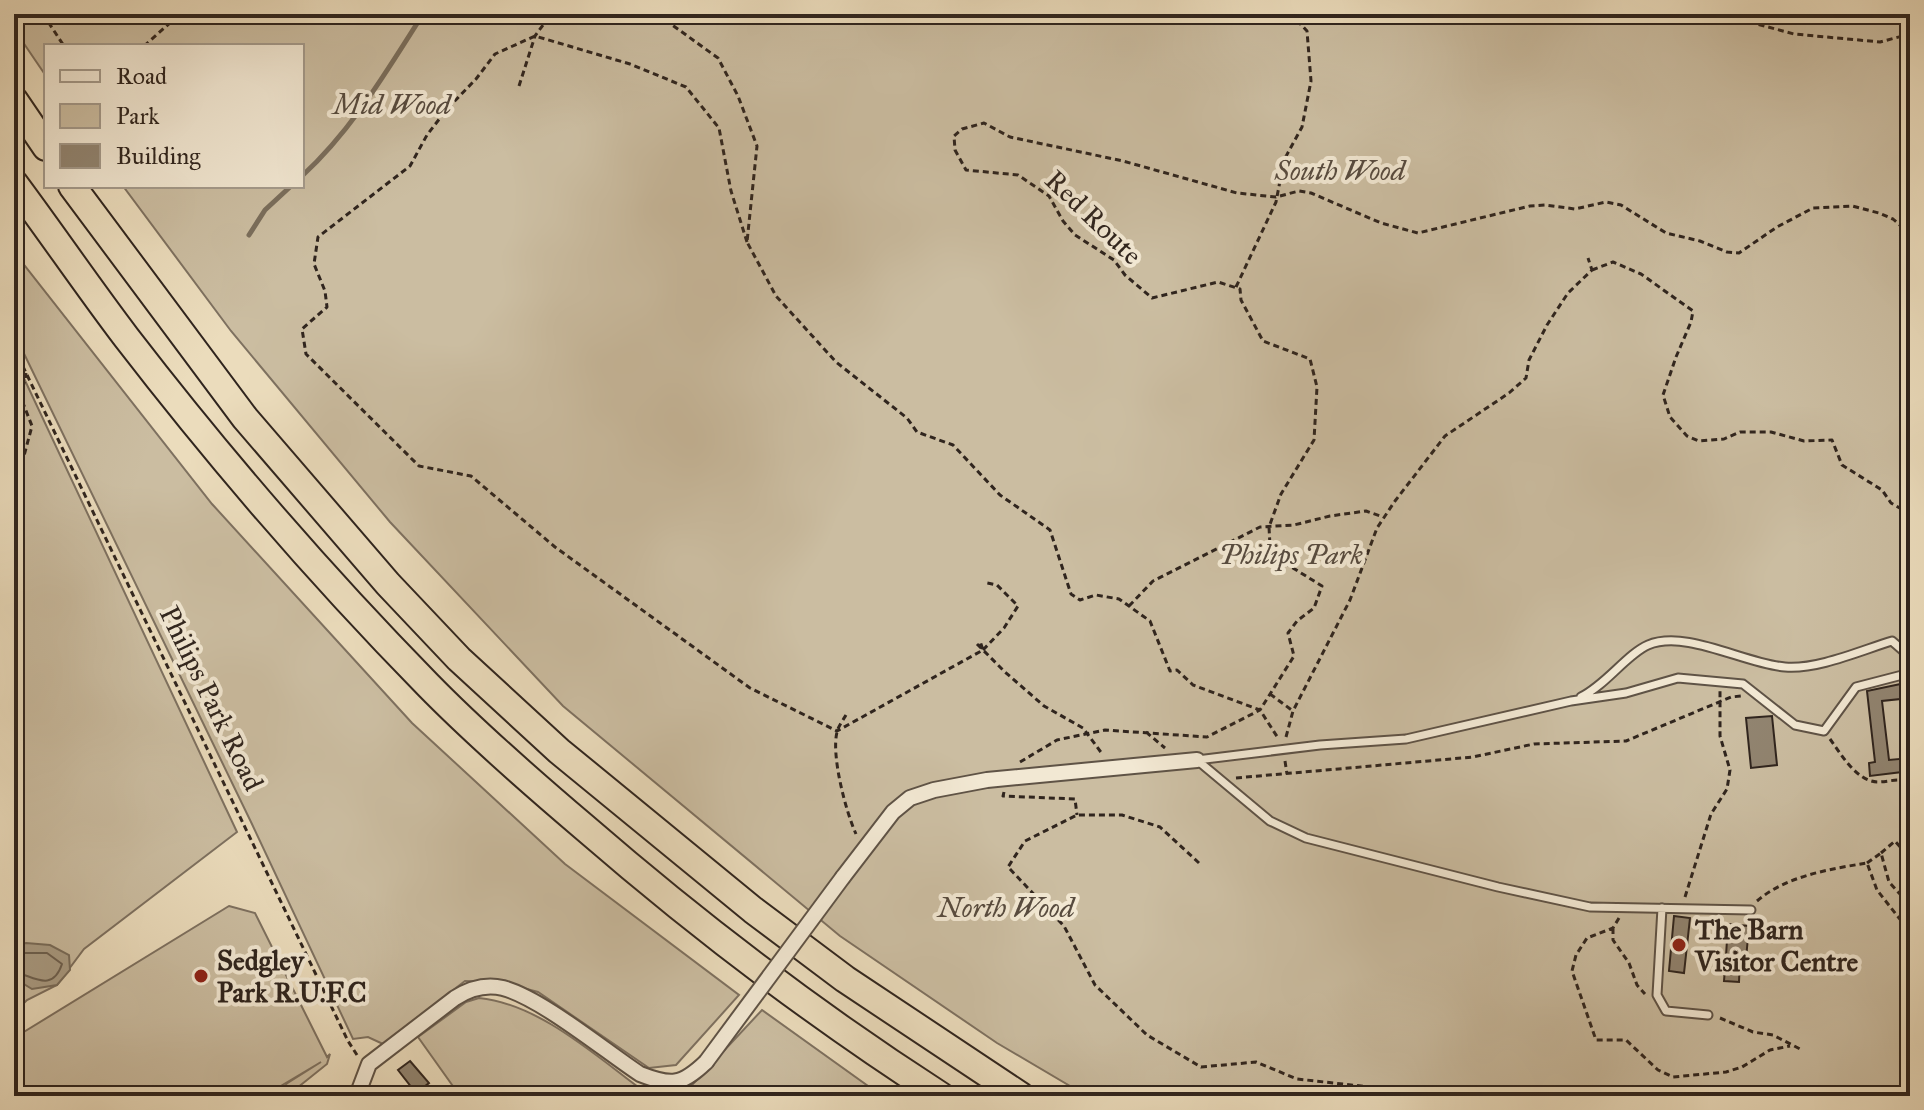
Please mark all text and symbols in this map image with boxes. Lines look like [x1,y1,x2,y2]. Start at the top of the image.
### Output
legend [44,44,304,188]
text: Road [116,61,167,91]
park label: Mid Wood [330,87,453,122]
text: Park [116,101,160,131]
text: Building [116,141,201,171]
park label: South Wood [1274,153,1408,188]
street label: Red Route [1038,163,1150,272]
park label: Philips Park [1219,537,1364,572]
street label: Philips Park Road [152,600,271,796]
park label: North Wood [936,890,1077,925]
place label: The Barn Visitor Centre [1694,912,1859,979]
marker: The Barn Visitor Centre [1670,936,1688,954]
place label: Sedgley Park R.U.F.C [217,943,367,1010]
marker: Sedgley Park R.U.F.C [192,967,210,985]

